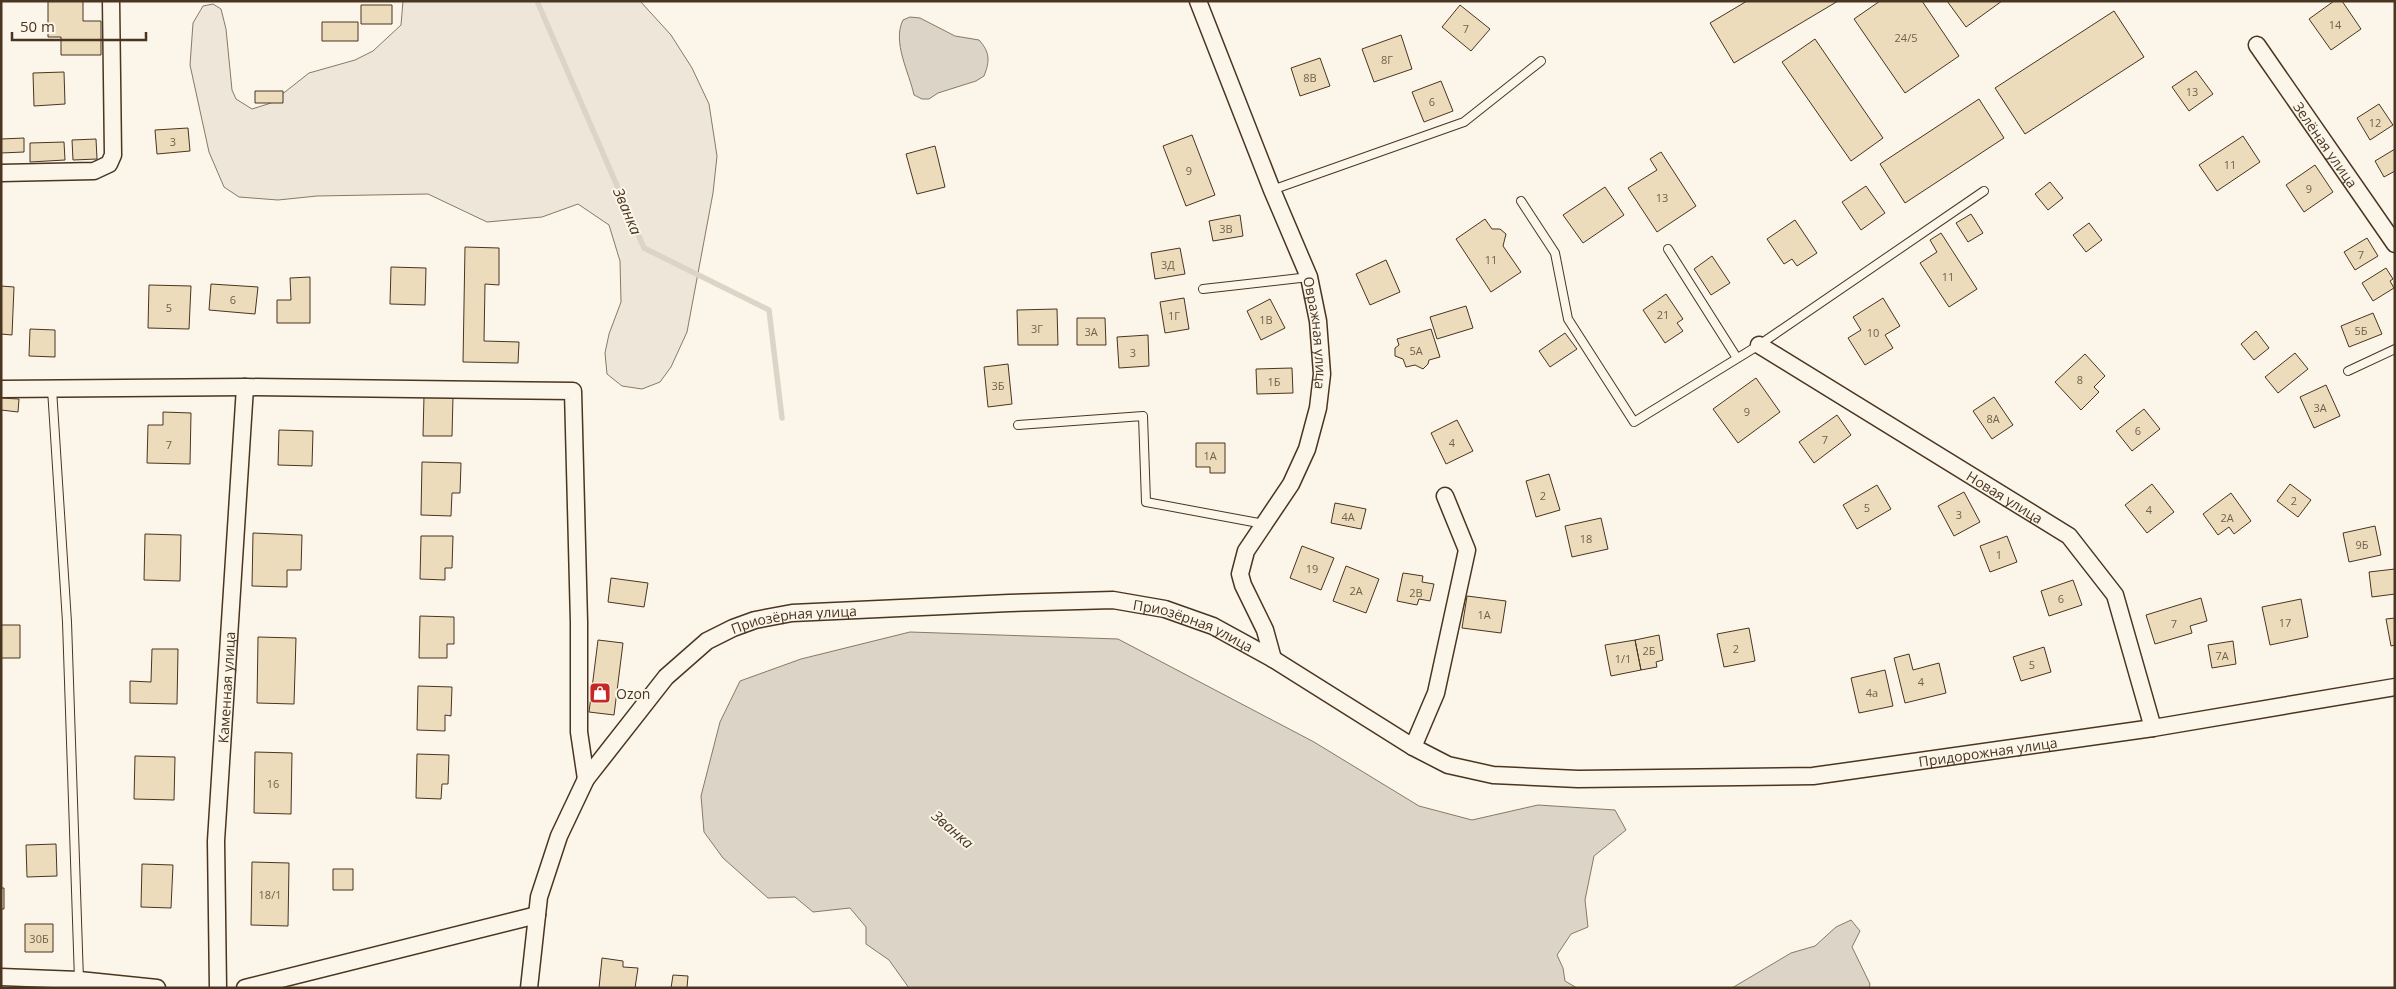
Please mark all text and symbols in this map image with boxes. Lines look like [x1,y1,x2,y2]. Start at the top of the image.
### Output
scale bar [12,10,146,42]
text: 50 m [20,16,55,36]
house number: 14 [2329,17,2342,32]
house number: 7 [1463,21,1469,36]
house number: 24/5 [1895,30,1917,45]
house number: 8Г [1381,52,1393,67]
house number: 8В [1303,70,1317,85]
house number: 13 [2186,84,2198,99]
house number: 6 [1429,94,1435,109]
street label: Зелёная улица [2290,98,2362,191]
house number: 12 [2369,115,2381,130]
house number: 3 [170,134,176,149]
house number: 11 [2224,157,2236,172]
house number: 9 [1186,163,1192,178]
house number: 9 [2306,181,2312,196]
water label: Званка [609,184,647,238]
house number: 13 [1656,190,1668,205]
house number: 3В [1219,221,1233,236]
house number: 7 [2358,247,2364,262]
house number: 11 [1485,252,1497,267]
house number: 3Д [1161,257,1175,272]
house number: 11 [1942,269,1954,284]
street label: Овражная улица [1300,275,1332,390]
house number: 6 [230,292,236,307]
house number: 5 [166,300,172,315]
house number: 21 [1657,307,1669,322]
house number: 1Г [1168,308,1180,323]
house number: 1В [1259,312,1273,327]
house number: 3Г [1031,321,1043,336]
house number: 5Б [2354,323,2368,338]
house number: 3А [1084,324,1098,339]
house number: 10 [1867,325,1879,340]
house number: 5А [1409,343,1423,358]
house number: 3 [1130,345,1136,360]
house number: 8 [2077,372,2083,387]
house number: 1Б [1267,374,1281,389]
house number: 3Б [991,378,1005,393]
house number: 3А [2313,400,2327,415]
house number: 9 [1744,404,1750,419]
house number: 8А [1986,411,2000,426]
house number: 6 [2135,423,2141,438]
house number: 7 [1822,432,1828,447]
house number: 4 [1449,435,1456,450]
house number: 7 [166,437,172,452]
house number: 1А [1203,448,1217,463]
street label: Новая улица [1963,466,2047,527]
house number: 2 [1540,488,1546,503]
house number: 2 [2291,493,2297,508]
house number: 5 [1864,500,1870,515]
house number: 4 [2146,502,2153,517]
house number: 3 [1956,507,1962,522]
house number: 4А [1341,509,1355,524]
house number: 2А [2220,510,2234,525]
house number: 18 [1580,531,1592,546]
house number: 9Б [2355,537,2369,552]
house number: 1 [1996,547,2002,562]
house number: 19 [1306,561,1318,576]
house number: 2А [1349,583,1363,598]
house number: 2В [1409,585,1423,600]
house number: 6 [2058,591,2064,606]
street label: Приозёрная улица [1132,594,1257,656]
street label: Приозёрная улица [728,601,857,638]
house number: 1А [1477,607,1491,622]
house number: 17 [2279,615,2291,630]
house number: 7 [2171,616,2177,631]
street label: Каменная улица [213,631,239,744]
house number: 2 [1733,641,1739,656]
house number: 2Б [1642,643,1656,658]
house number: 7А [2215,648,2229,663]
house number: 1/1 [1615,651,1631,666]
house number: 5 [2029,657,2035,672]
house number: 4 [1918,674,1925,689]
shop icon: Ozon [588,681,612,705]
place label: Ozon [616,684,650,703]
house number: 4а [1866,685,1878,700]
street label: Придорожная улица [1917,732,2058,771]
house number: 16 [267,776,279,791]
water label: Званка [927,805,979,853]
house number: 18/1 [259,887,281,902]
house number: 30Б [29,931,49,946]

